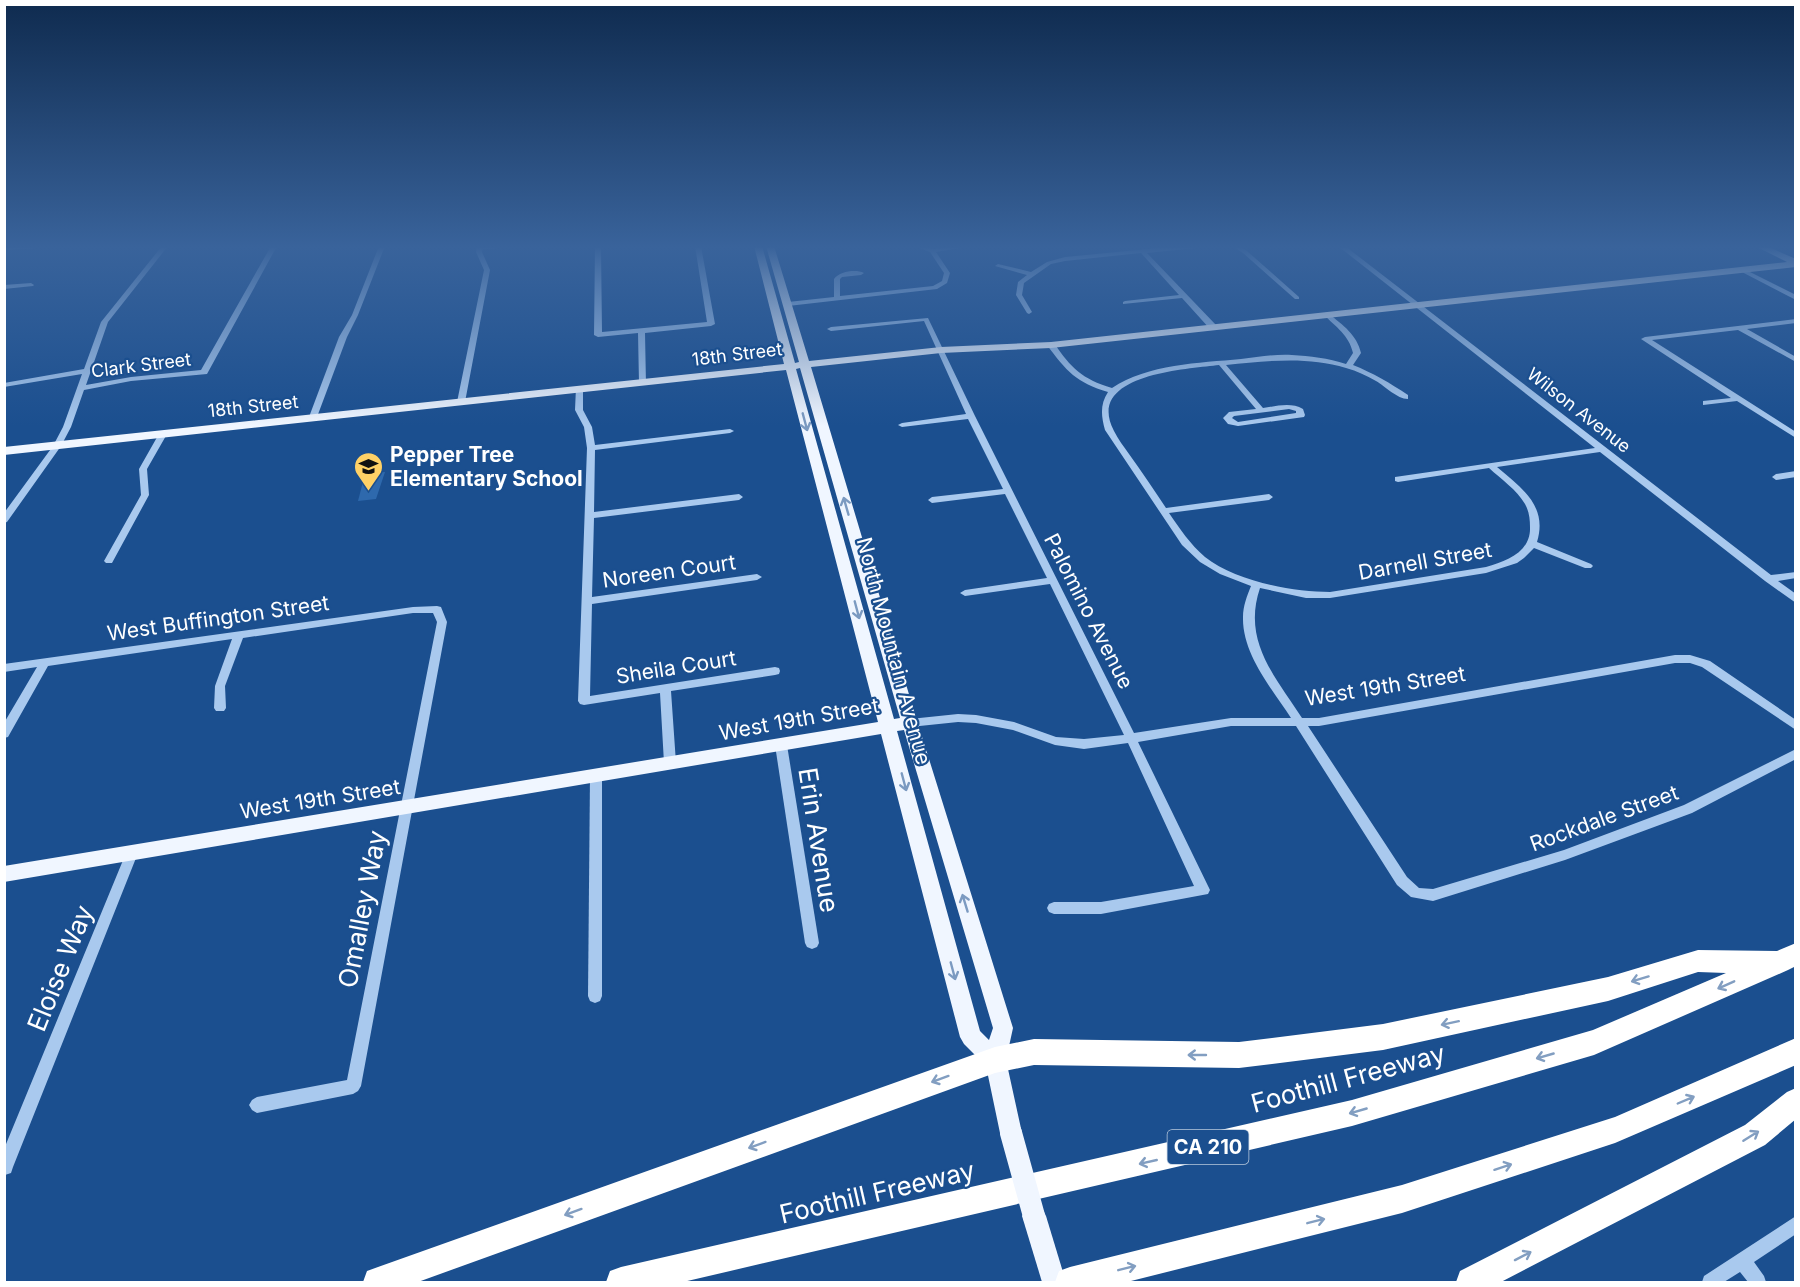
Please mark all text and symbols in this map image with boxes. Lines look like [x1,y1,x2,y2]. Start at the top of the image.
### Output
street label: 18th Street [691,338,783,370]
street label: Clark Street [90,348,192,382]
street label: Wilson Avenue [1523,363,1635,457]
street label: 18th Street [207,391,299,421]
one-way arrow [800,412,812,431]
place label: Pepper Tree Elementary School [390,442,583,491]
school or university icon: Pepper Tree Elementary School [353,450,385,492]
one-way arrow [840,497,851,516]
street label: Palomino Avenue [1039,529,1139,693]
street label: North Mountain Avenue [852,535,936,767]
street label: Darnell Street [1356,537,1494,585]
street label: Noreen Court [601,549,737,593]
street label: West Buffington Street [105,590,331,646]
one-way arrow [852,600,863,619]
street label: Sheila Court [614,645,738,689]
street label: West 19th Street [1303,661,1467,711]
street label: West 19th Street [717,693,881,745]
street label: Erin Avenue [792,765,846,915]
one-way arrow [898,773,910,792]
street label: West 19th Street [238,774,402,824]
street label: Rockdale Street [1526,780,1682,856]
street label: Omalley Way [332,828,392,990]
one-way arrow [959,894,970,913]
street label: Eloise Way [21,900,99,1036]
one-way arrow [948,961,960,980]
one-way arrow [1631,974,1650,985]
one-way arrow [1718,980,1736,991]
one-way arrow [1441,1018,1461,1029]
street label: Foothill Freeway [1248,1037,1448,1119]
one-way arrow [1188,1049,1208,1061]
one-way arrow [1536,1051,1555,1062]
one-way arrow [931,1074,950,1085]
one-way arrow [1676,1094,1695,1105]
one-way arrow [1349,1106,1368,1117]
one-way arrow [1742,1129,1759,1141]
road number: CA 210 [1168,1130,1248,1164]
one-way arrow [748,1141,766,1152]
street label: Foothill Freeway [776,1154,978,1230]
one-way arrow [1139,1156,1158,1168]
one-way arrow [1493,1160,1512,1171]
one-way arrow [564,1207,583,1218]
one-way arrow [1306,1214,1325,1226]
one-way arrow [1513,1249,1531,1261]
one-way arrow [1117,1262,1136,1274]

